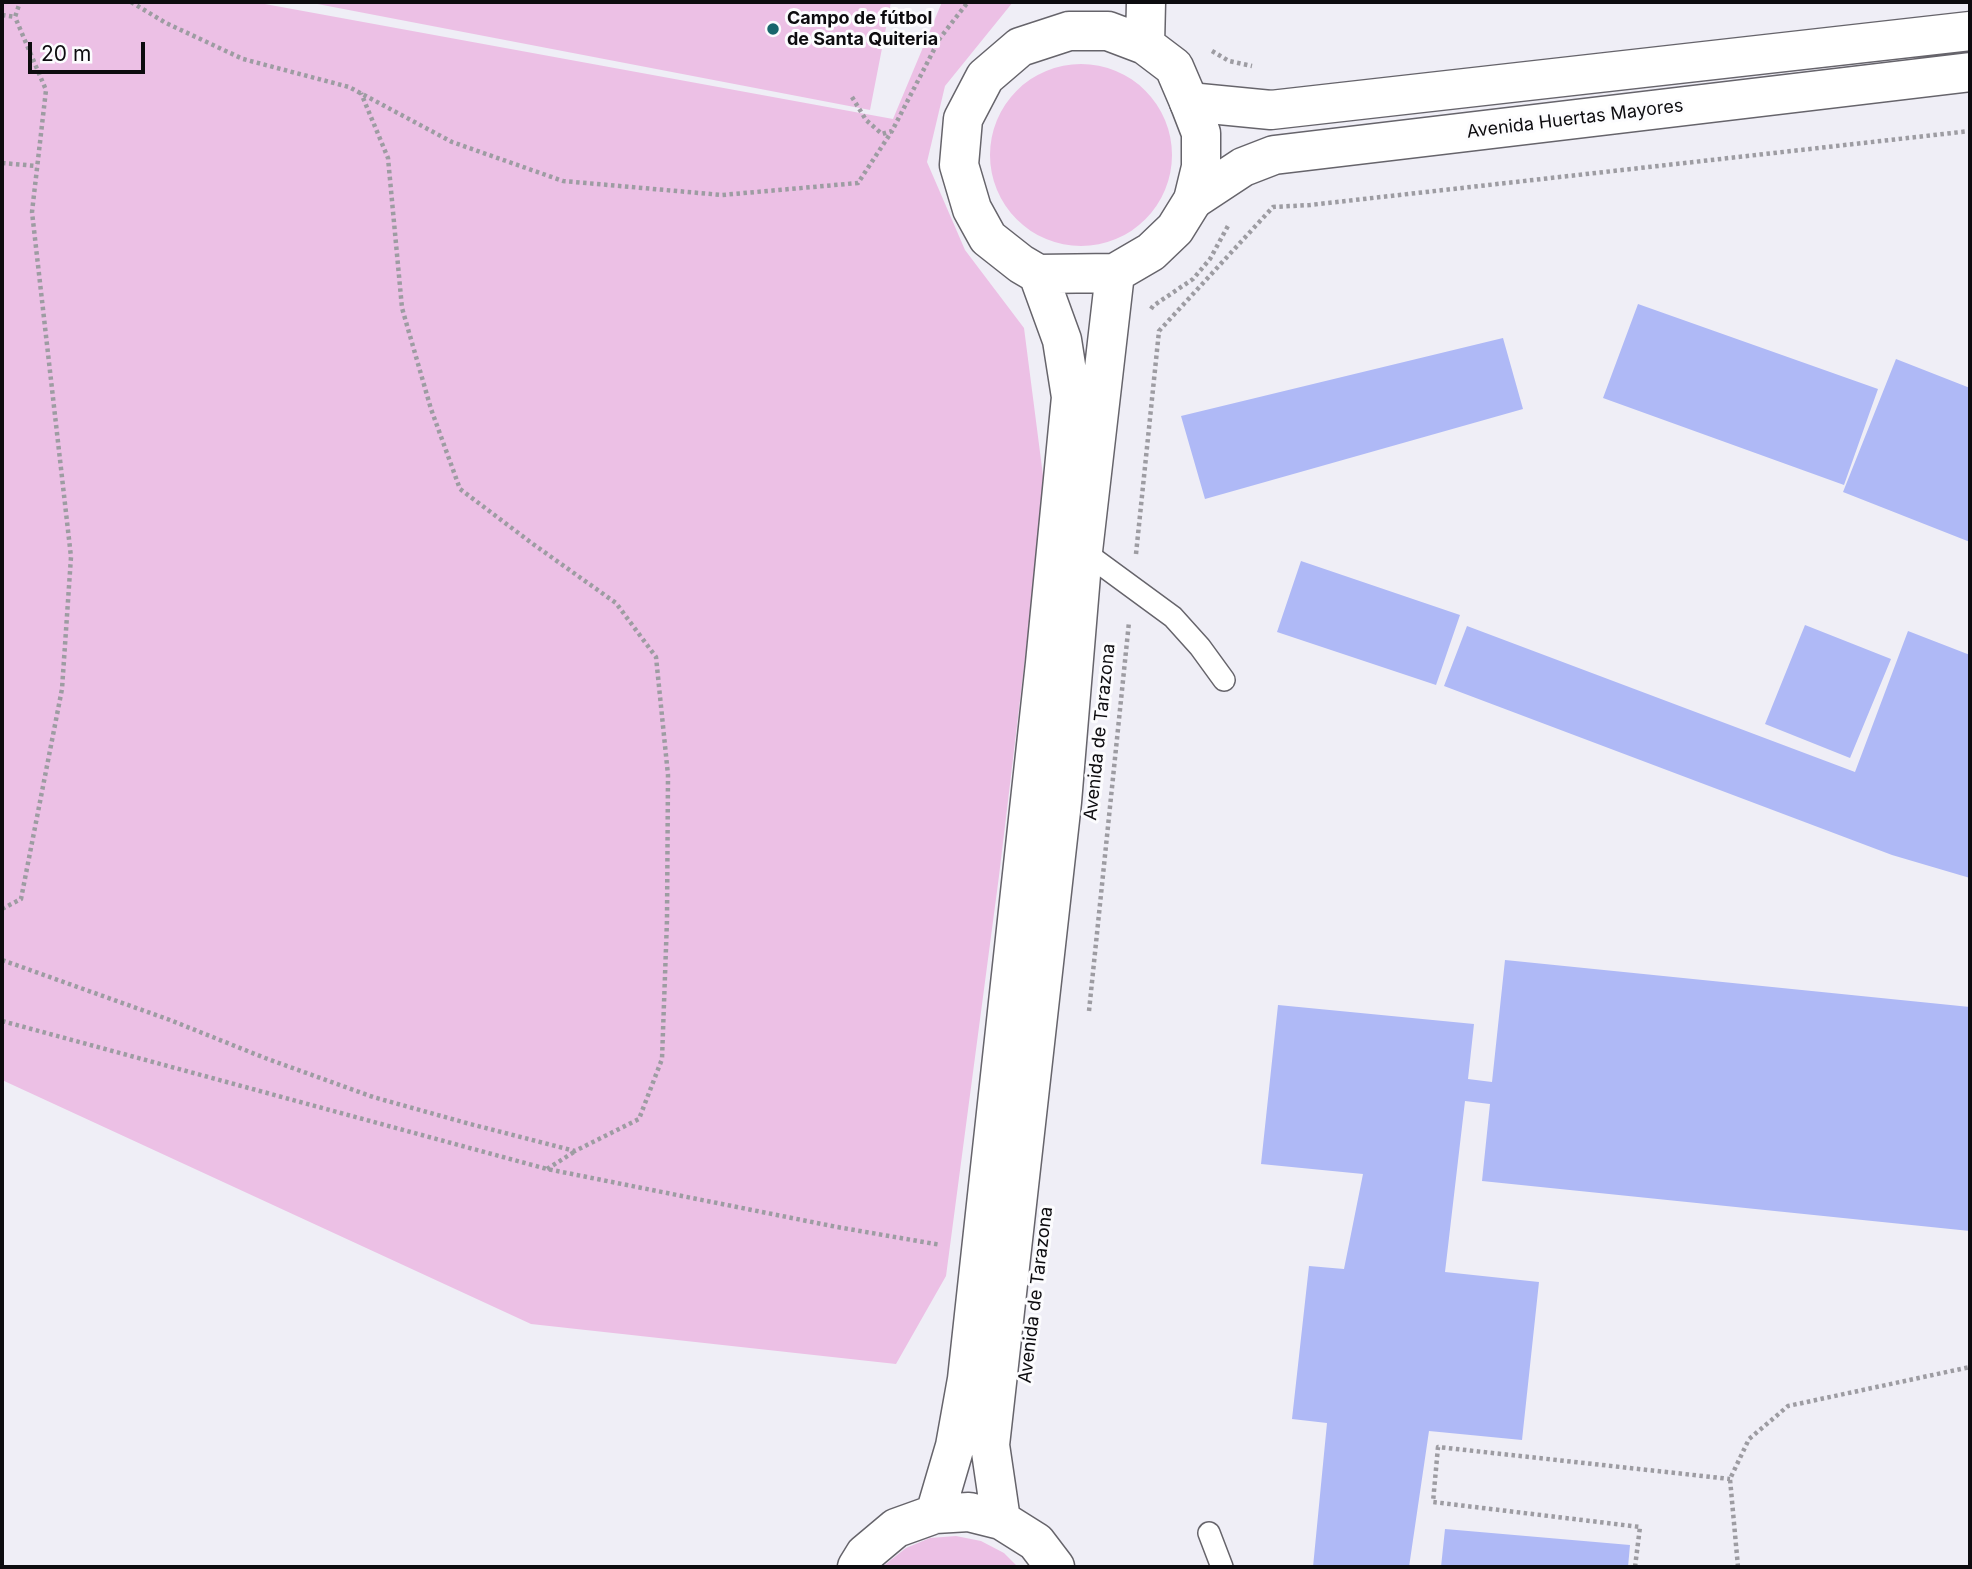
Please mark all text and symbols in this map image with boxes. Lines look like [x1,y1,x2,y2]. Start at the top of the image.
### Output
place label: Campo de fútbol de Santa Quiteria [787,8,938,50]
marker: Campo de fútbol de Santa Quiteria [765,21,781,37]
scale bar [32,28,149,72]
text: 20 m [41,41,91,66]
street label: Avenida Huertas Mayores [1465,95,1685,143]
street label: Avenida de Tarazona [1080,642,1120,822]
street label: Avenida de Tarazona [1014,1205,1058,1385]

